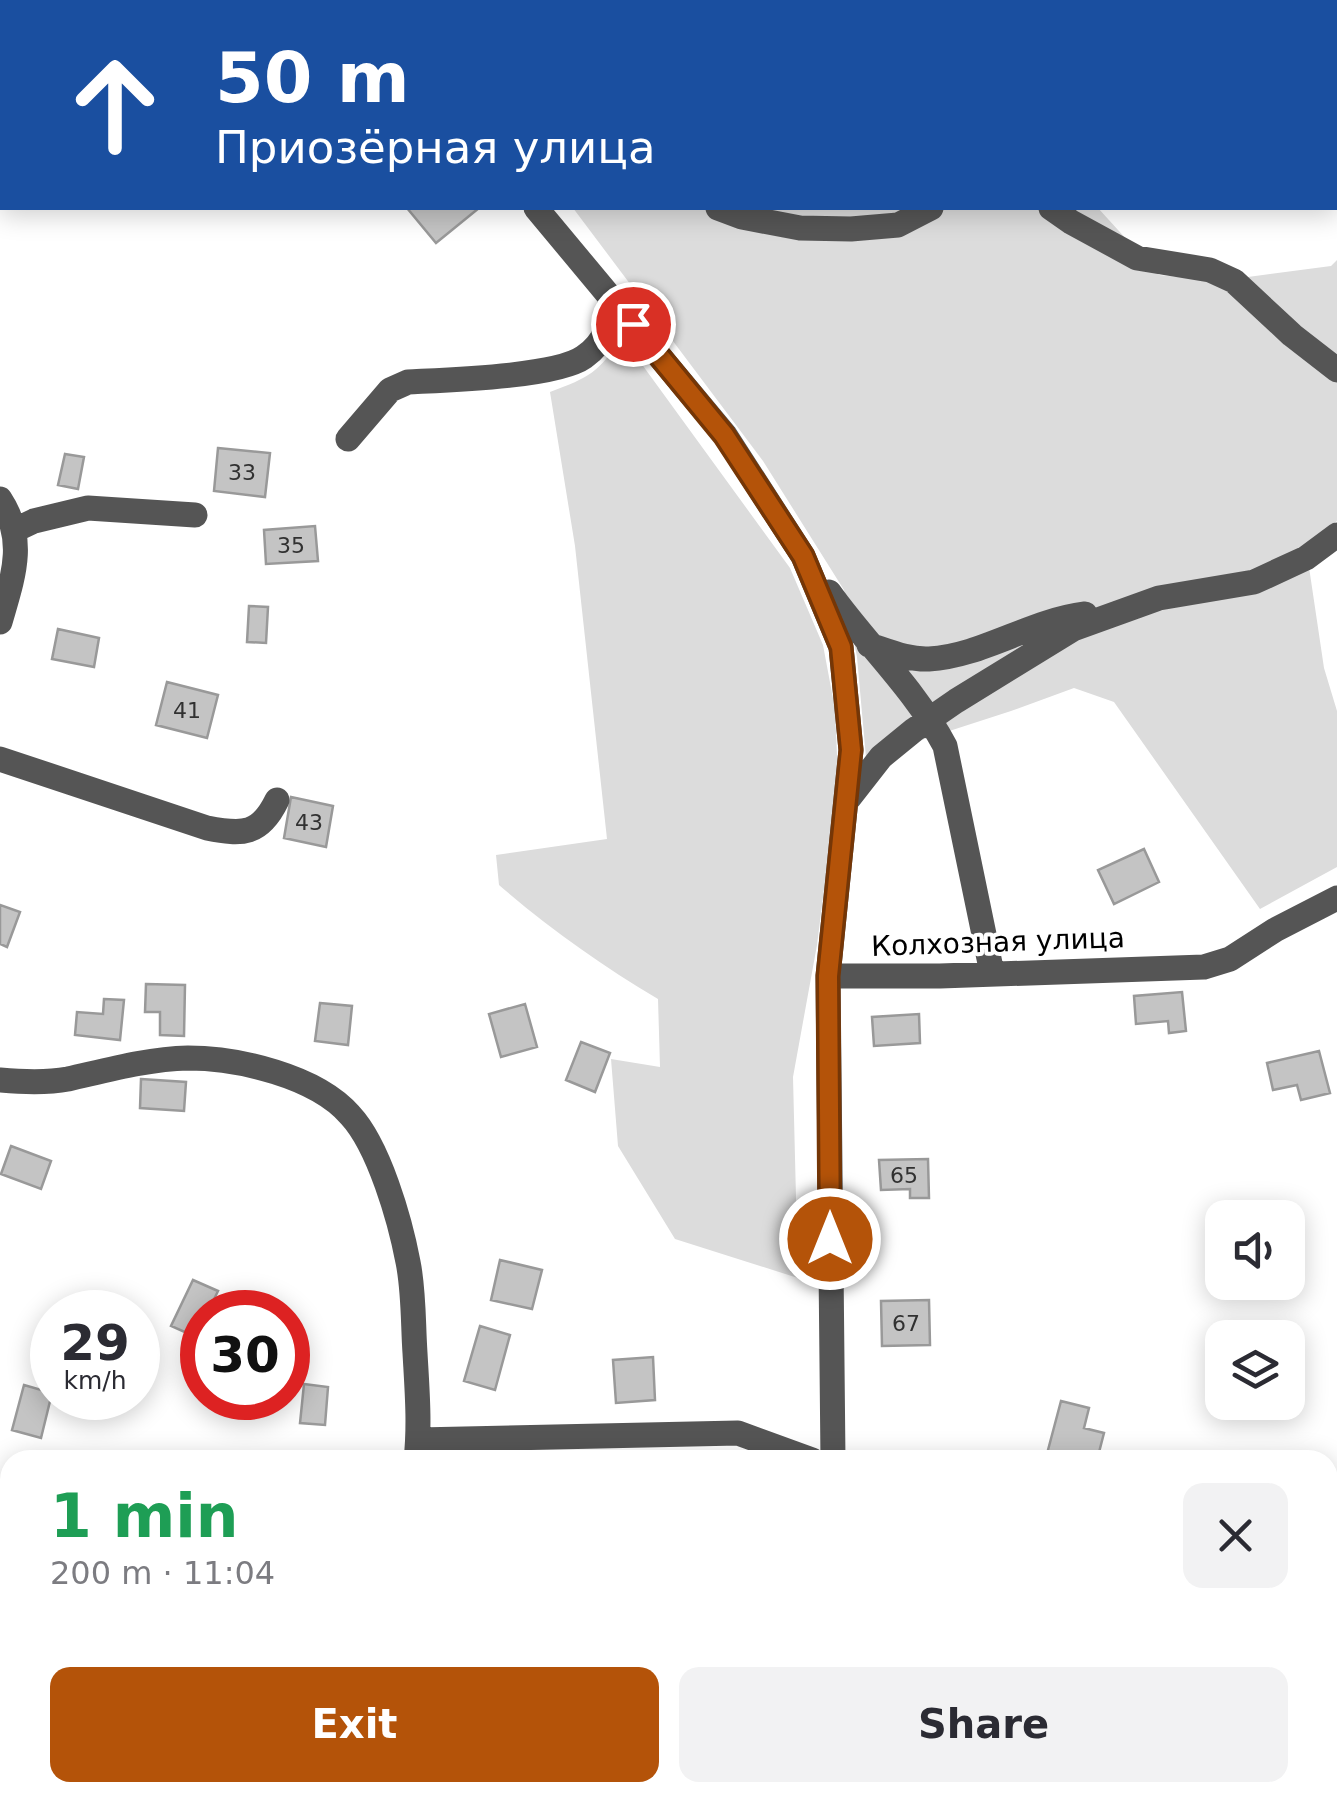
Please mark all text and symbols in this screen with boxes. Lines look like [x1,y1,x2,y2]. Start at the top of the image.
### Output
text: 50 m [215,37,410,119]
icon: ahead [50,40,180,170]
text: Приозёрная улица [215,121,656,174]
pin [591,282,676,367]
icon: arrive [606,297,661,352]
house number: 33 [228,460,256,485]
house number: 35 [277,533,305,558]
house number: 41 [173,698,201,723]
house number: 43 [295,810,323,835]
street label: Колхозная улица [871,921,1125,963]
house number: 65 [890,1163,918,1188]
position arrow [778,1187,882,1291]
map controls [1205,1200,1305,1420]
button: sound [1205,1200,1305,1300]
speed limit sign: 30 [180,1290,310,1420]
house number: 67 [892,1311,920,1336]
text: 29 [60,1314,130,1372]
button: layers [1205,1320,1305,1420]
text: km/h [63,1366,127,1395]
text: 1 min [50,1481,238,1551]
button: close [1183,1483,1288,1588]
text: 200 m · 11:04 [50,1554,275,1592]
button: Exit [50,1667,659,1782]
button: Share [679,1667,1288,1782]

